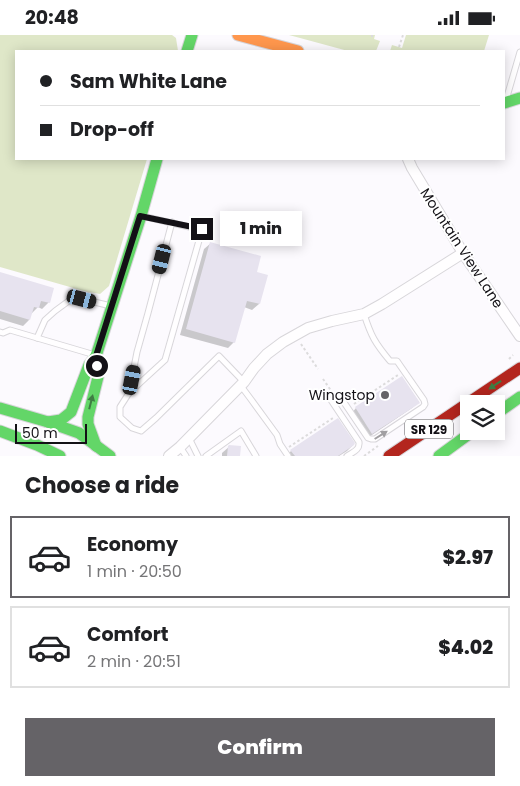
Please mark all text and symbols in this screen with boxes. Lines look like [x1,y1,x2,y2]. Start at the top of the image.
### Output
text: 20:48 [25,4,79,31]
text: Sam White Lane [70,68,227,95]
text: Drop-off [70,116,154,143]
street label: Mountain View Lane [416,184,509,312]
callout: 1 min [220,211,302,247]
text: 1 min [240,217,282,240]
route end [191,218,213,240]
car [151,243,172,275]
car [65,288,98,310]
route start [86,355,108,377]
car [121,364,142,396]
one-way arrow [488,380,502,390]
place label: Wingstop [309,385,375,405]
marker: Wingstop [379,389,391,401]
one-way arrow [88,394,96,409]
map controls [460,395,505,440]
button: layers [460,395,505,440]
road number: SR 129 [405,419,453,439]
scale bar [15,421,88,444]
text: 50 m [22,423,58,443]
one-way arrow [374,430,387,439]
text: Choose a ride [25,470,179,501]
text: Economy [87,531,178,558]
icon: car [27,535,72,580]
text: $2.97 [442,544,493,571]
text: 1 min · 20:50 [87,560,182,583]
text: Comfort [87,621,169,648]
icon: car [27,625,72,670]
text: $4.02 [438,634,493,661]
text: 2 min · 20:51 [87,650,181,673]
button: Confirm [25,718,495,776]

